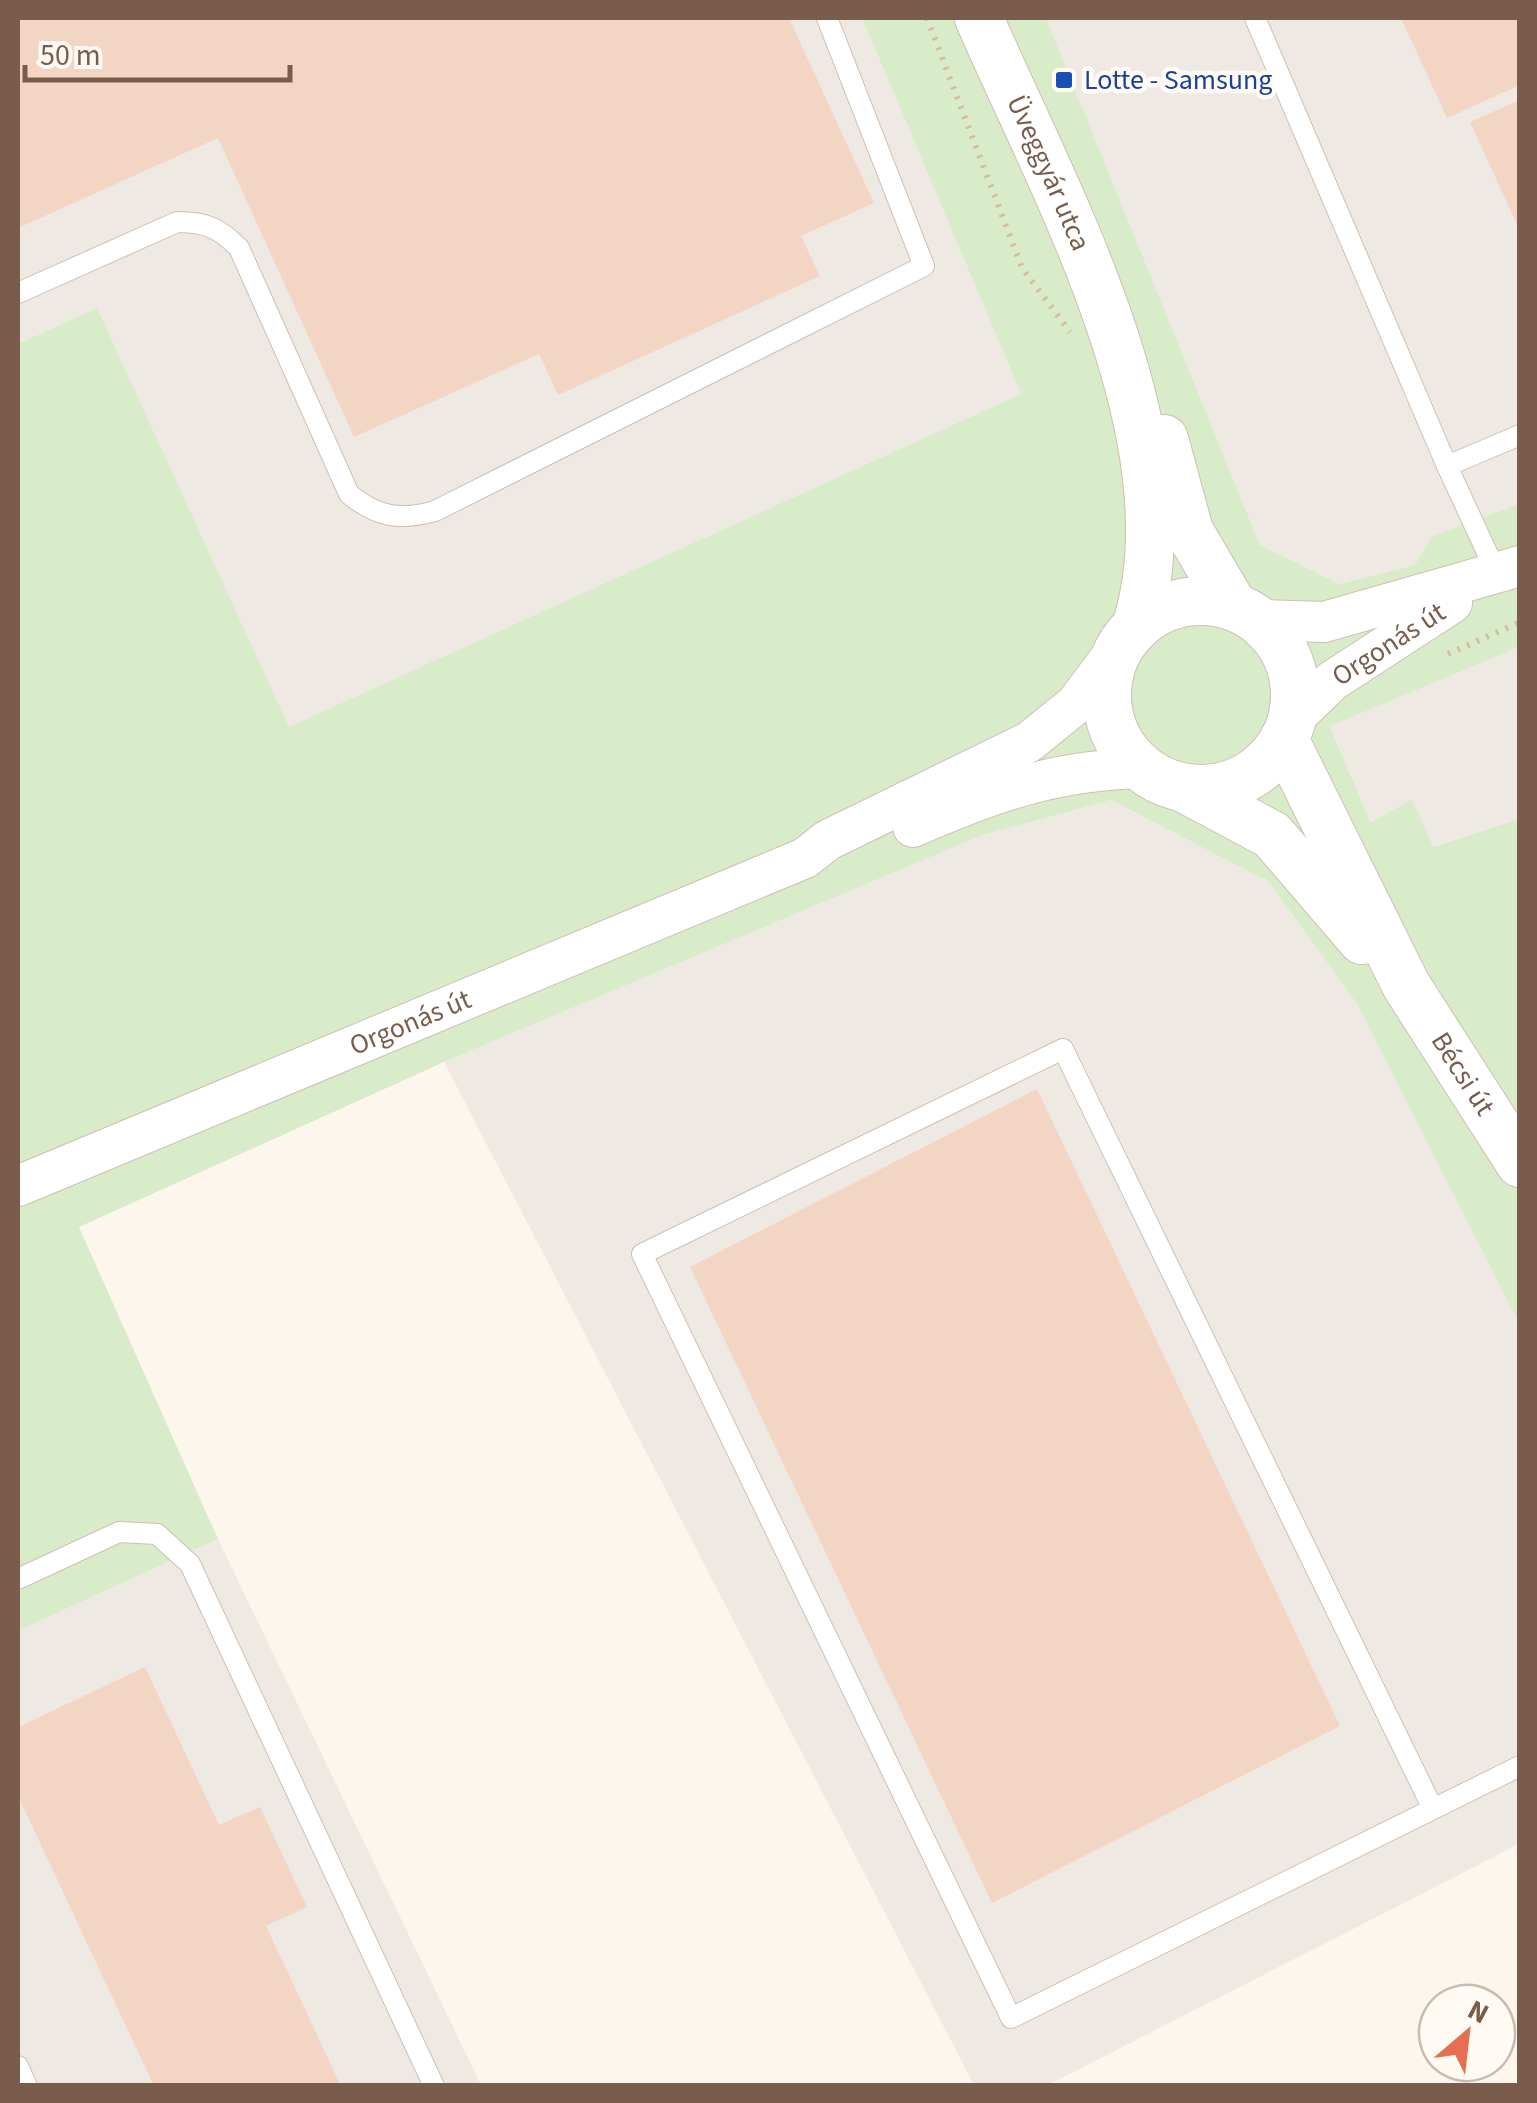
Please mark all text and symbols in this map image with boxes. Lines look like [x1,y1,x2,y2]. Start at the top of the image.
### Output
scale bar [25,20,290,82]
text: 50 m [40,34,101,77]
place label: Lotte - Samsung [1084,60,1272,100]
marker: Lotte - Samsung [1053,69,1075,91]
street label: Üveggyár utca [997,89,1101,257]
street label: Orgonás út [1324,592,1454,696]
street label: Orgonás út [343,979,478,1066]
street label: Bécsi út [1421,1024,1505,1124]
north arrow [1417,1983,1517,2083]
text: N [1461,1990,1496,2034]

